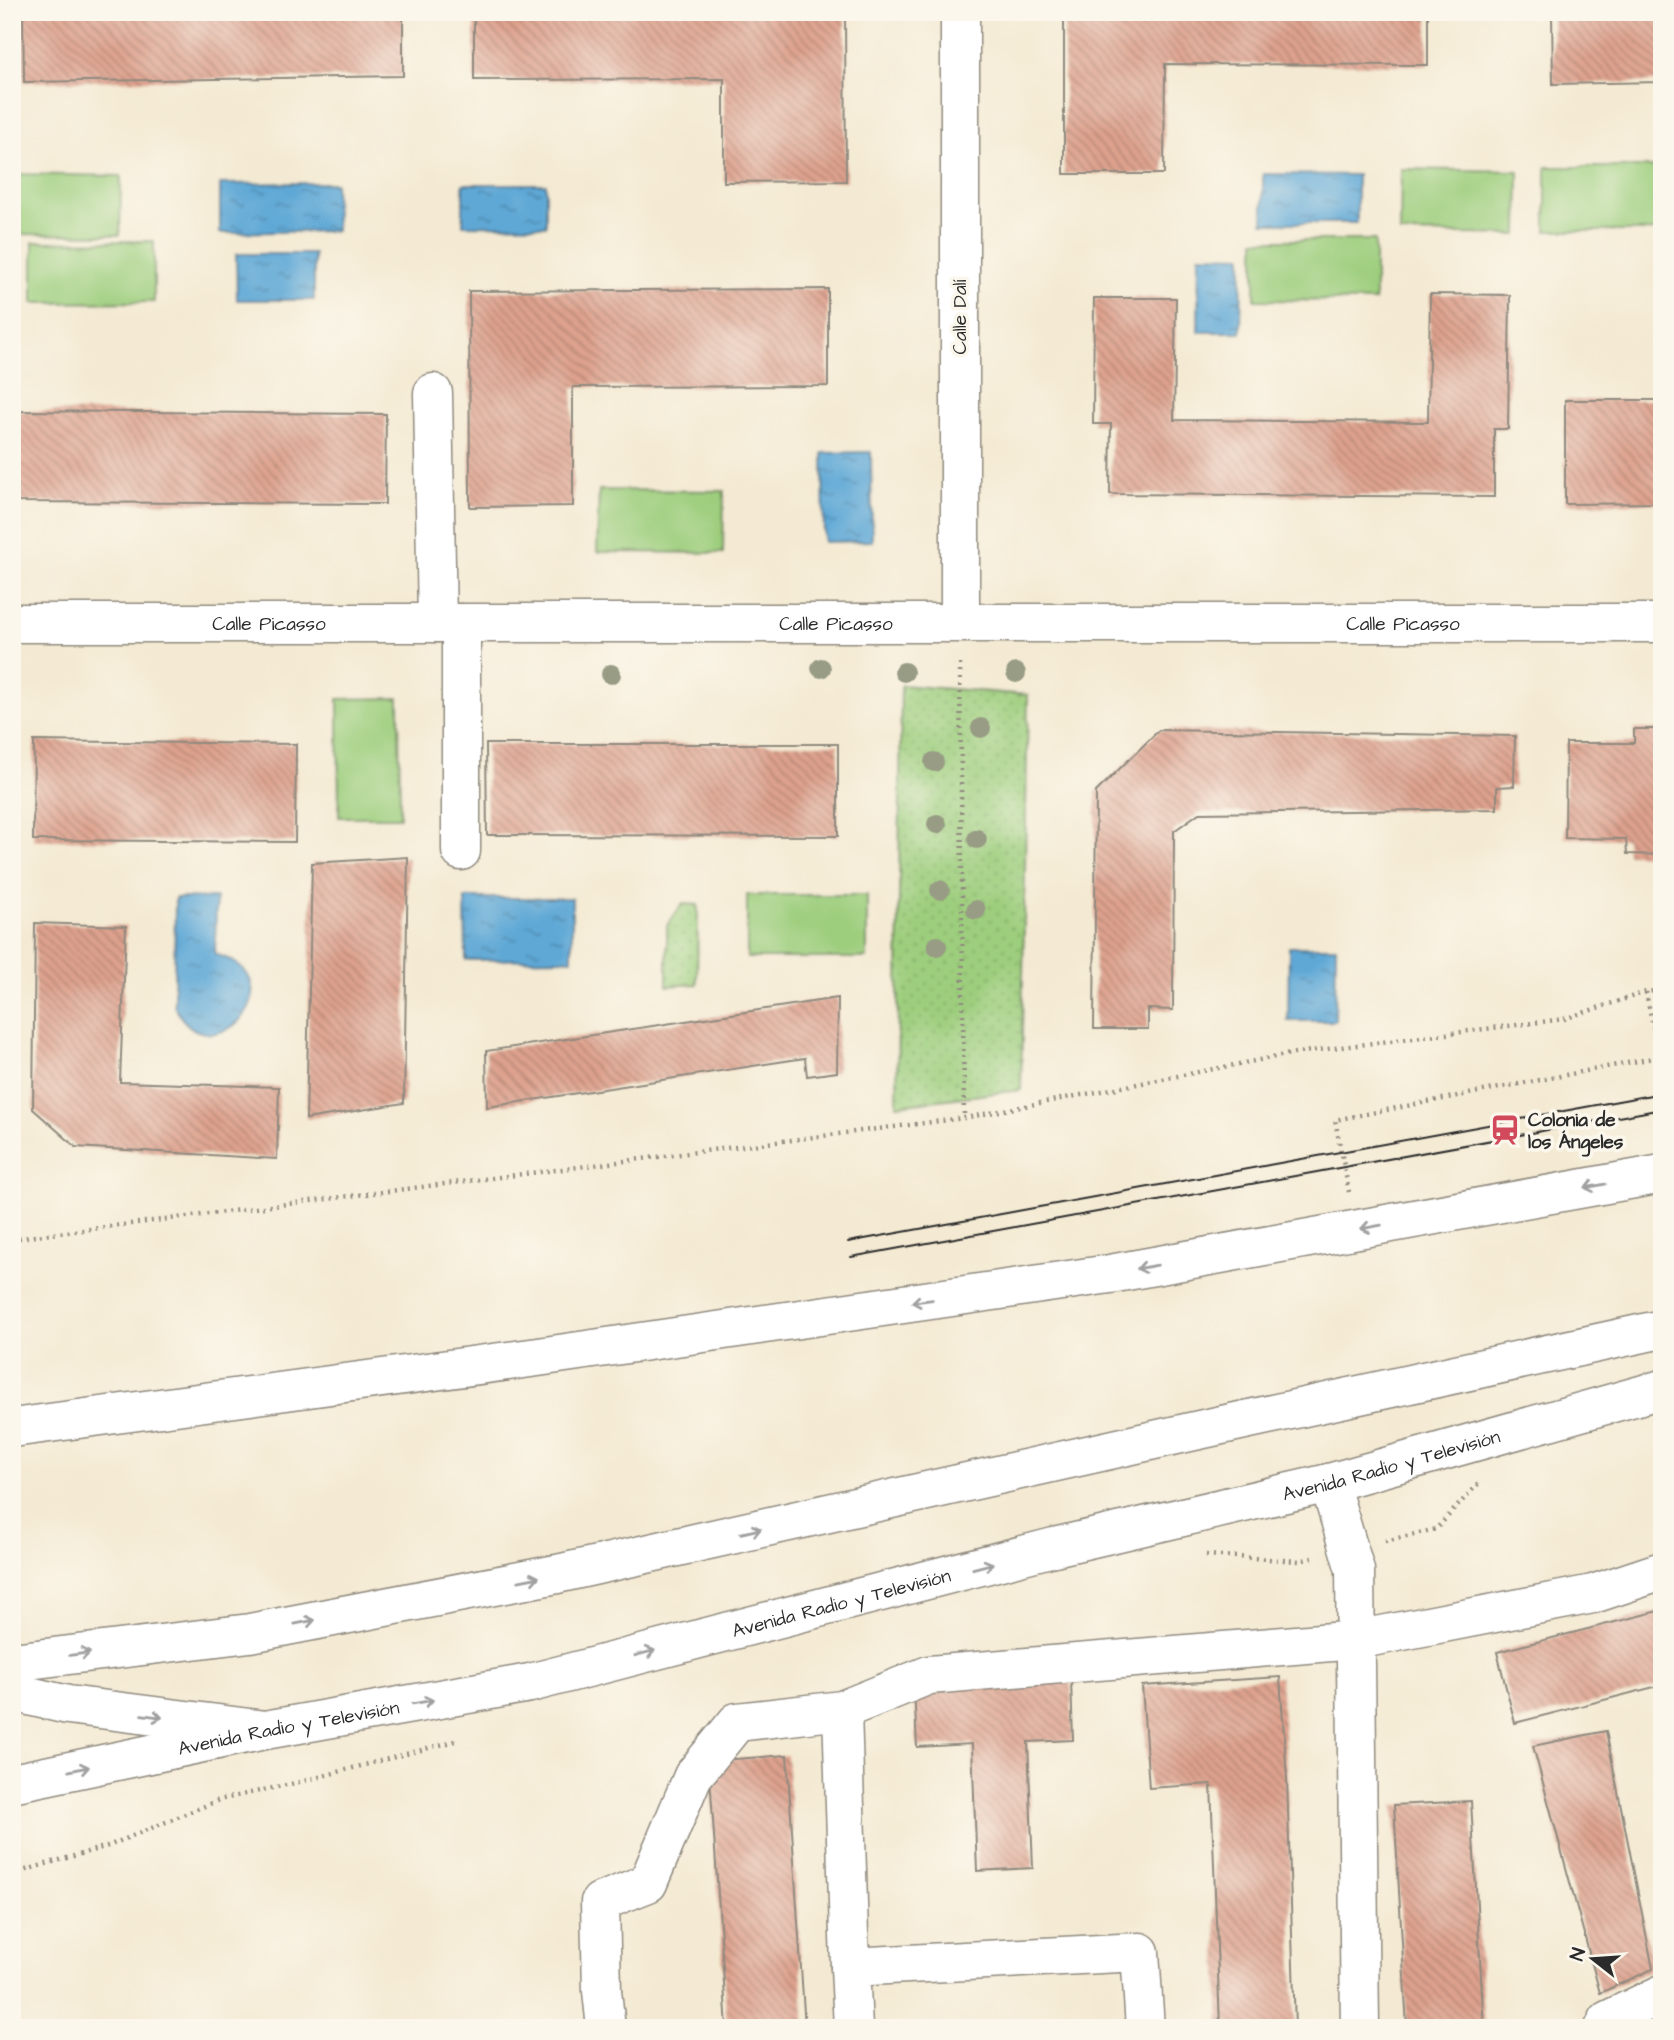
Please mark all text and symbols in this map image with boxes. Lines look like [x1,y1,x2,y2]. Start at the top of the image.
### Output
street label: Calle Dalí [947,279,974,354]
street label: Calle Picasso [212,611,326,638]
street label: Calle Picasso [779,611,893,638]
street label: Calle Picasso [1346,611,1460,638]
place label: Colonia de los Ángeles [1528,1107,1624,1157]
station icon: Colonia de los Ángeles [1488,1113,1522,1147]
one-way arrow [1584,1180,1607,1193]
one-way arrow [1360,1220,1383,1234]
one-way arrow [1136,1261,1159,1275]
one-way arrow [911,1295,934,1308]
street label: Avenida Radio y Televisión [1280,1423,1503,1508]
one-way arrow [739,1523,762,1537]
one-way arrow [972,1559,994,1572]
street label: Avenida Radio y Televisión [729,1562,954,1645]
one-way arrow [517,1572,540,1586]
one-way arrow [293,1615,316,1628]
one-way arrow [633,1646,655,1659]
one-way arrow [68,1647,91,1660]
street label: Avenida Radio y Televisión [176,1694,401,1763]
one-way arrow [411,1695,433,1708]
one-way arrow [140,1709,163,1722]
one-way arrow [67,1762,90,1775]
north arrow [1558,1924,1628,1994]
text: N [1564,1945,1593,1964]

